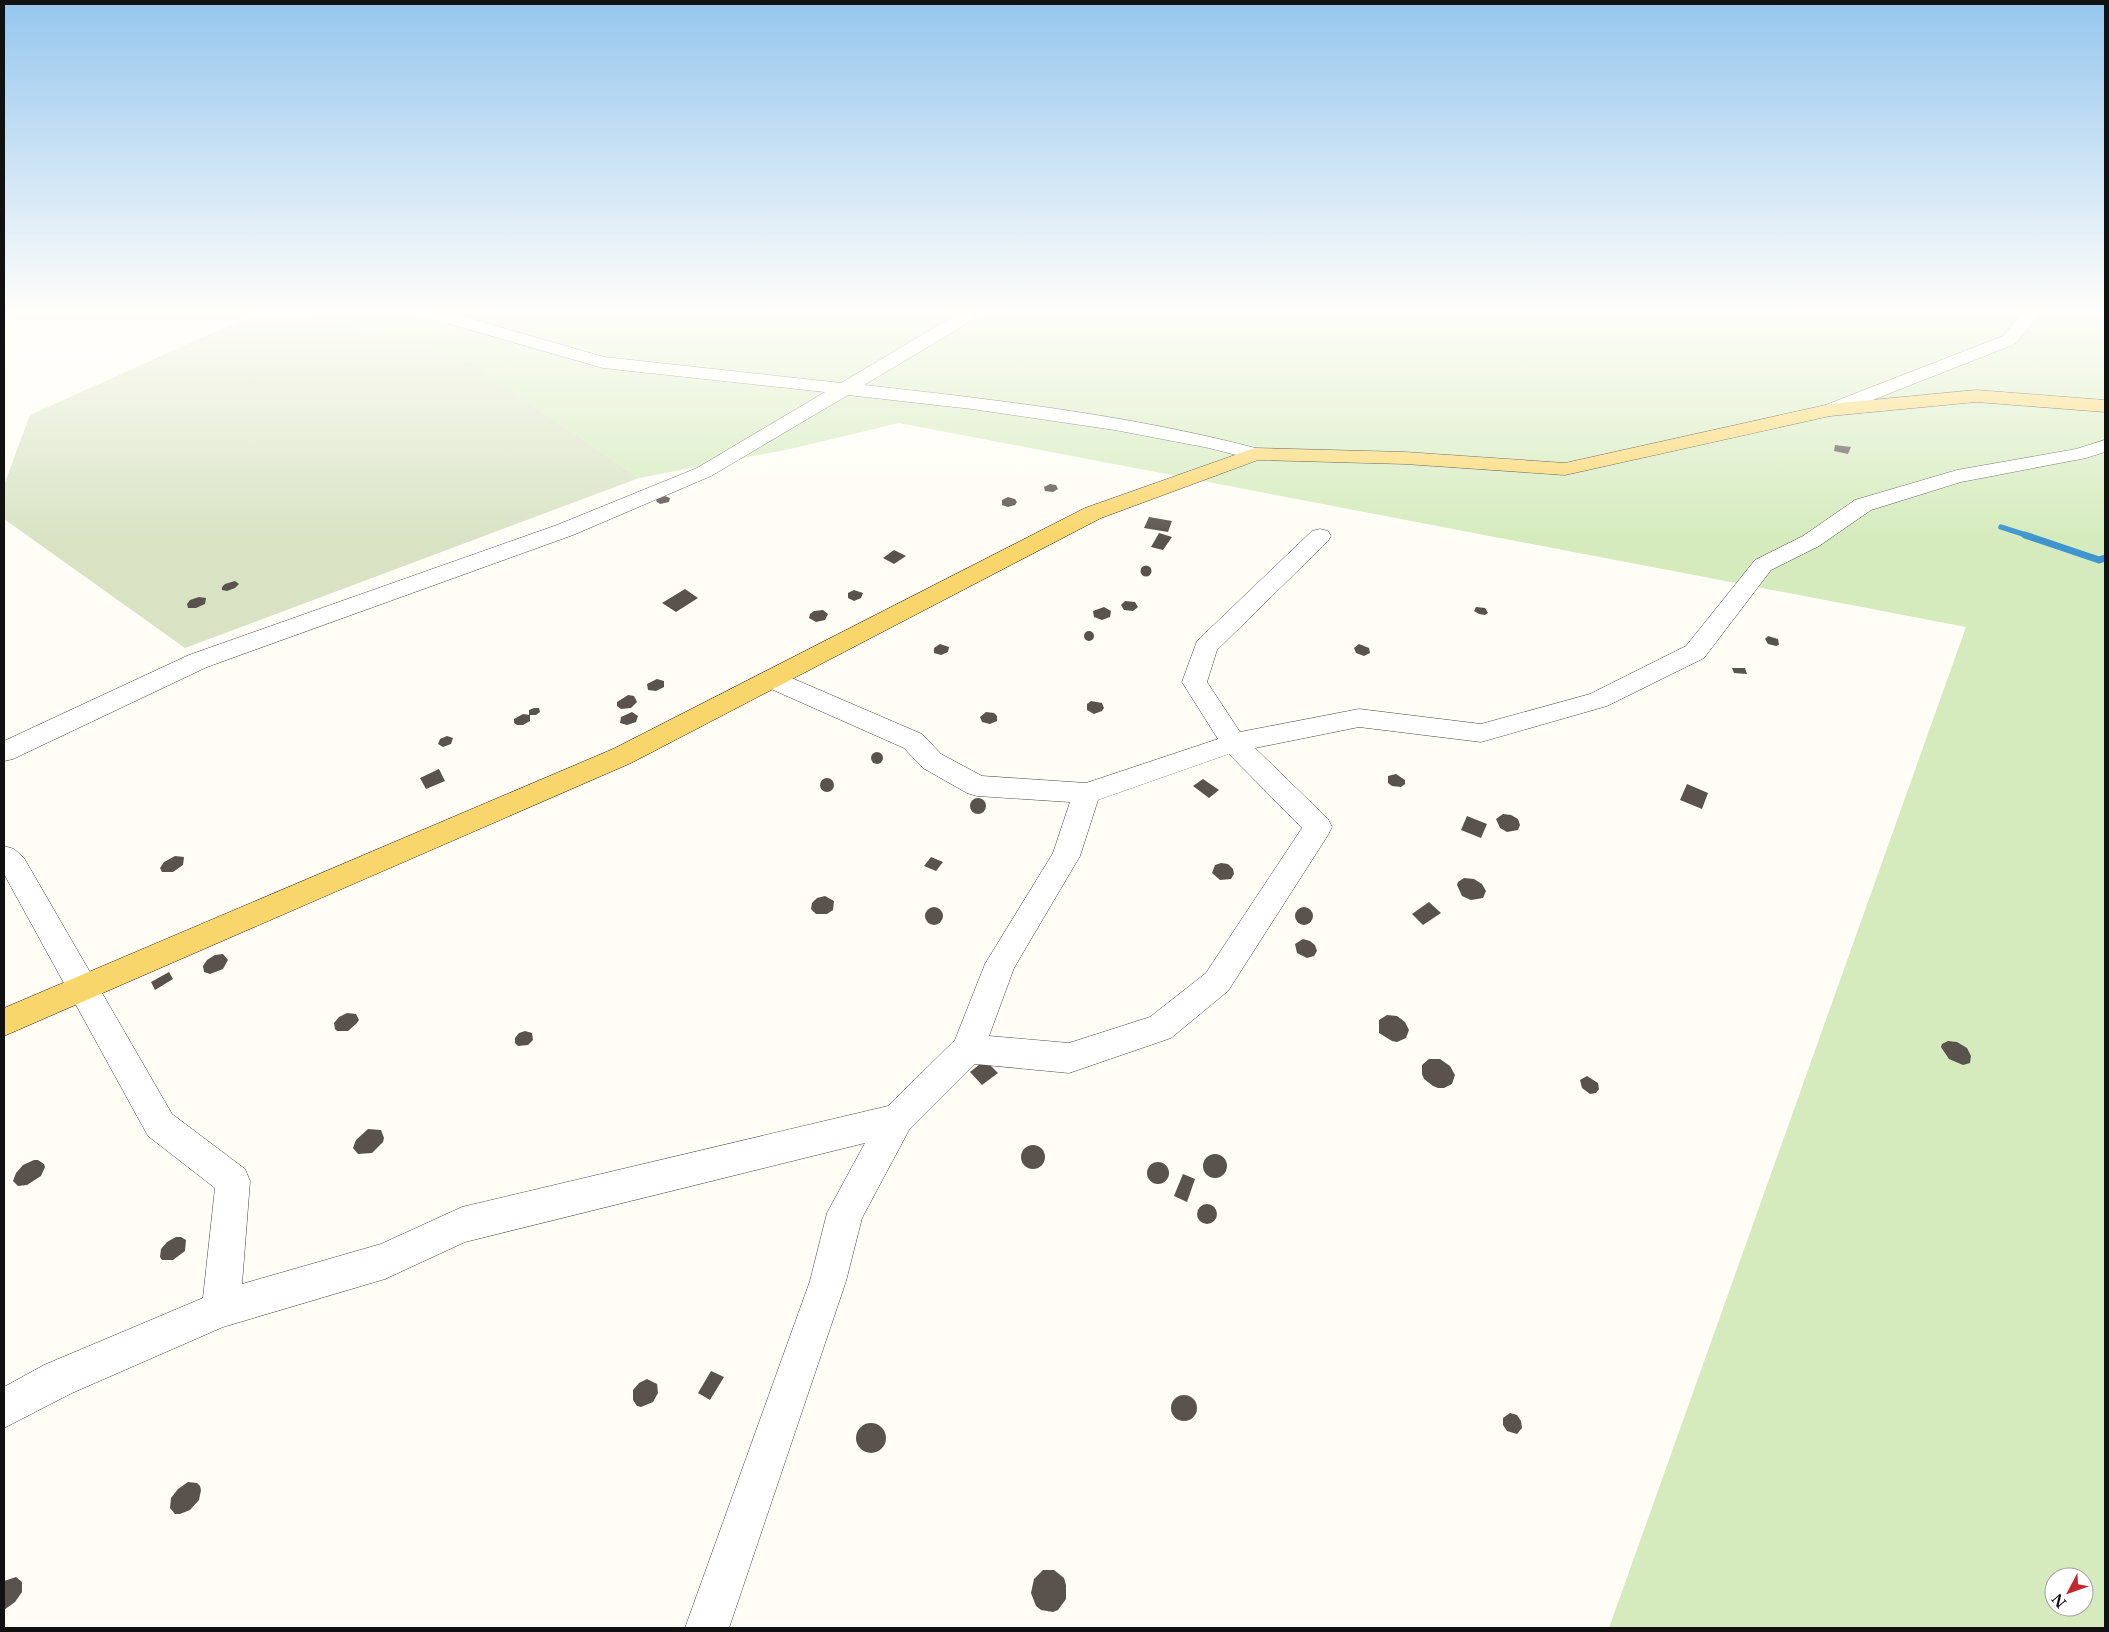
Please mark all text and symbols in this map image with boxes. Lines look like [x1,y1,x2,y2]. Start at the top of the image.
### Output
north arrow [2044,1567,2094,1617]
text: N [2048,1590,2070,1611]

